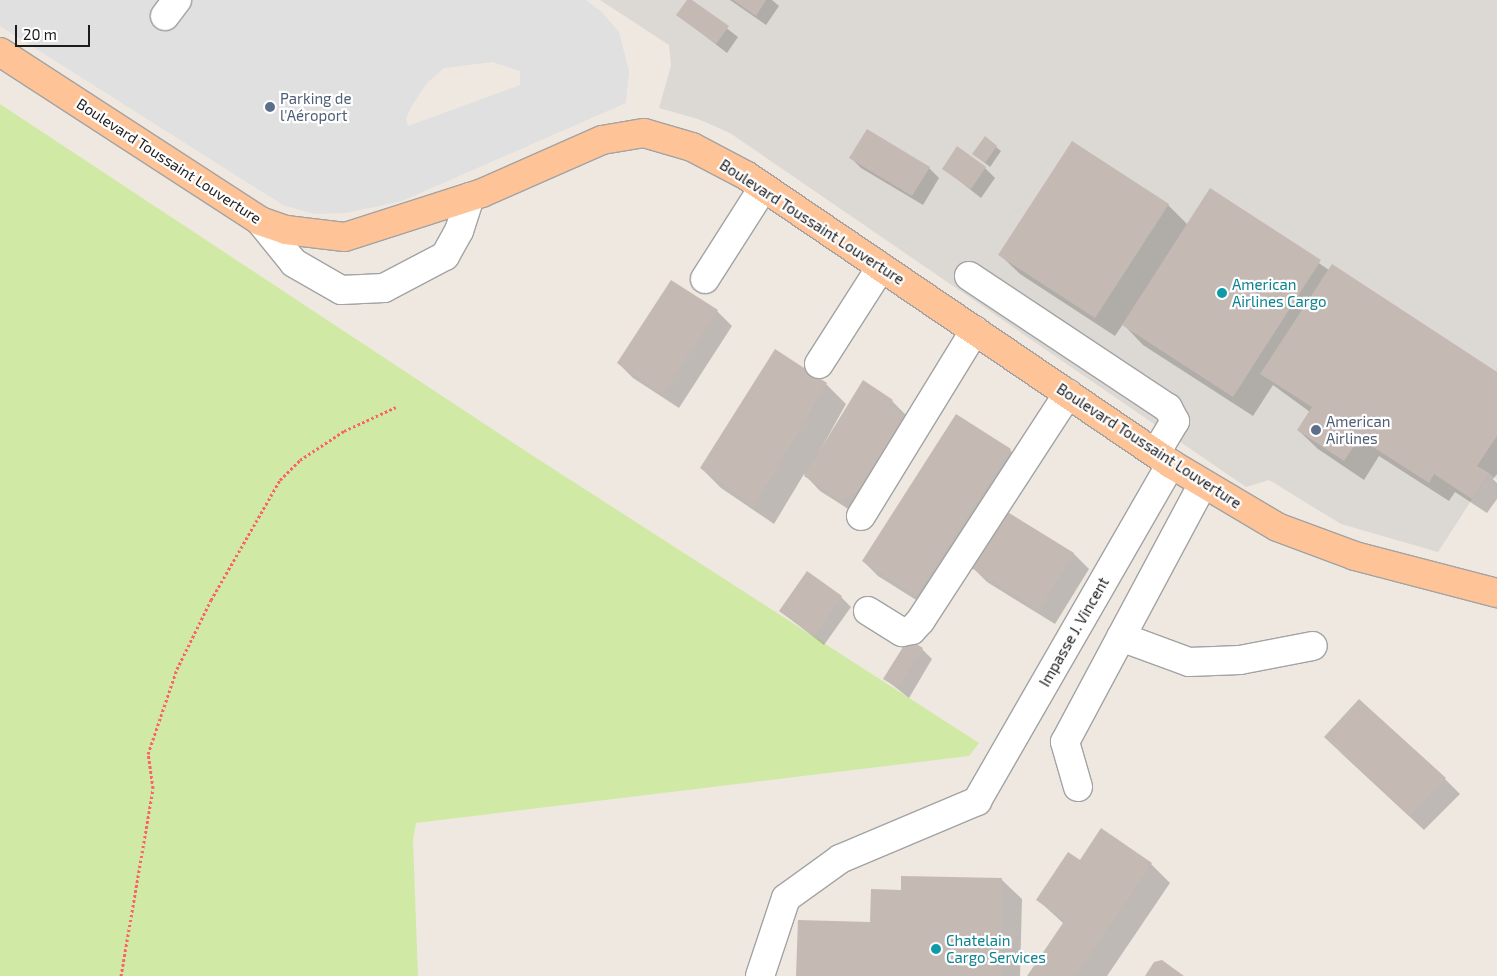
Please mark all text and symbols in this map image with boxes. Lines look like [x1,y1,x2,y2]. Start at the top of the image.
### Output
scale bar [18,15,92,47]
text: 20 m [23,25,57,43]
place label: Parking de l'Aéroport [280,89,351,124]
street label: Boulevard Toussaint Louverture [73,94,265,228]
marker: Parking de l'Aéroport [264,101,276,113]
street label: Boulevard Toussaint Louverture [716,155,908,289]
place label: American Airlines Cargo [1232,275,1327,310]
marker: American Airlines Cargo [1216,287,1228,299]
street label: Boulevard Toussaint Louverture [1053,379,1245,513]
place label: American Airlines [1326,412,1391,447]
marker: American Airlines [1310,424,1322,436]
street label: Impasse J. Vincent [1035,574,1113,690]
place label: Chatelain Cargo Services [946,931,1046,966]
marker: Chatelain Cargo Services [930,943,942,955]

